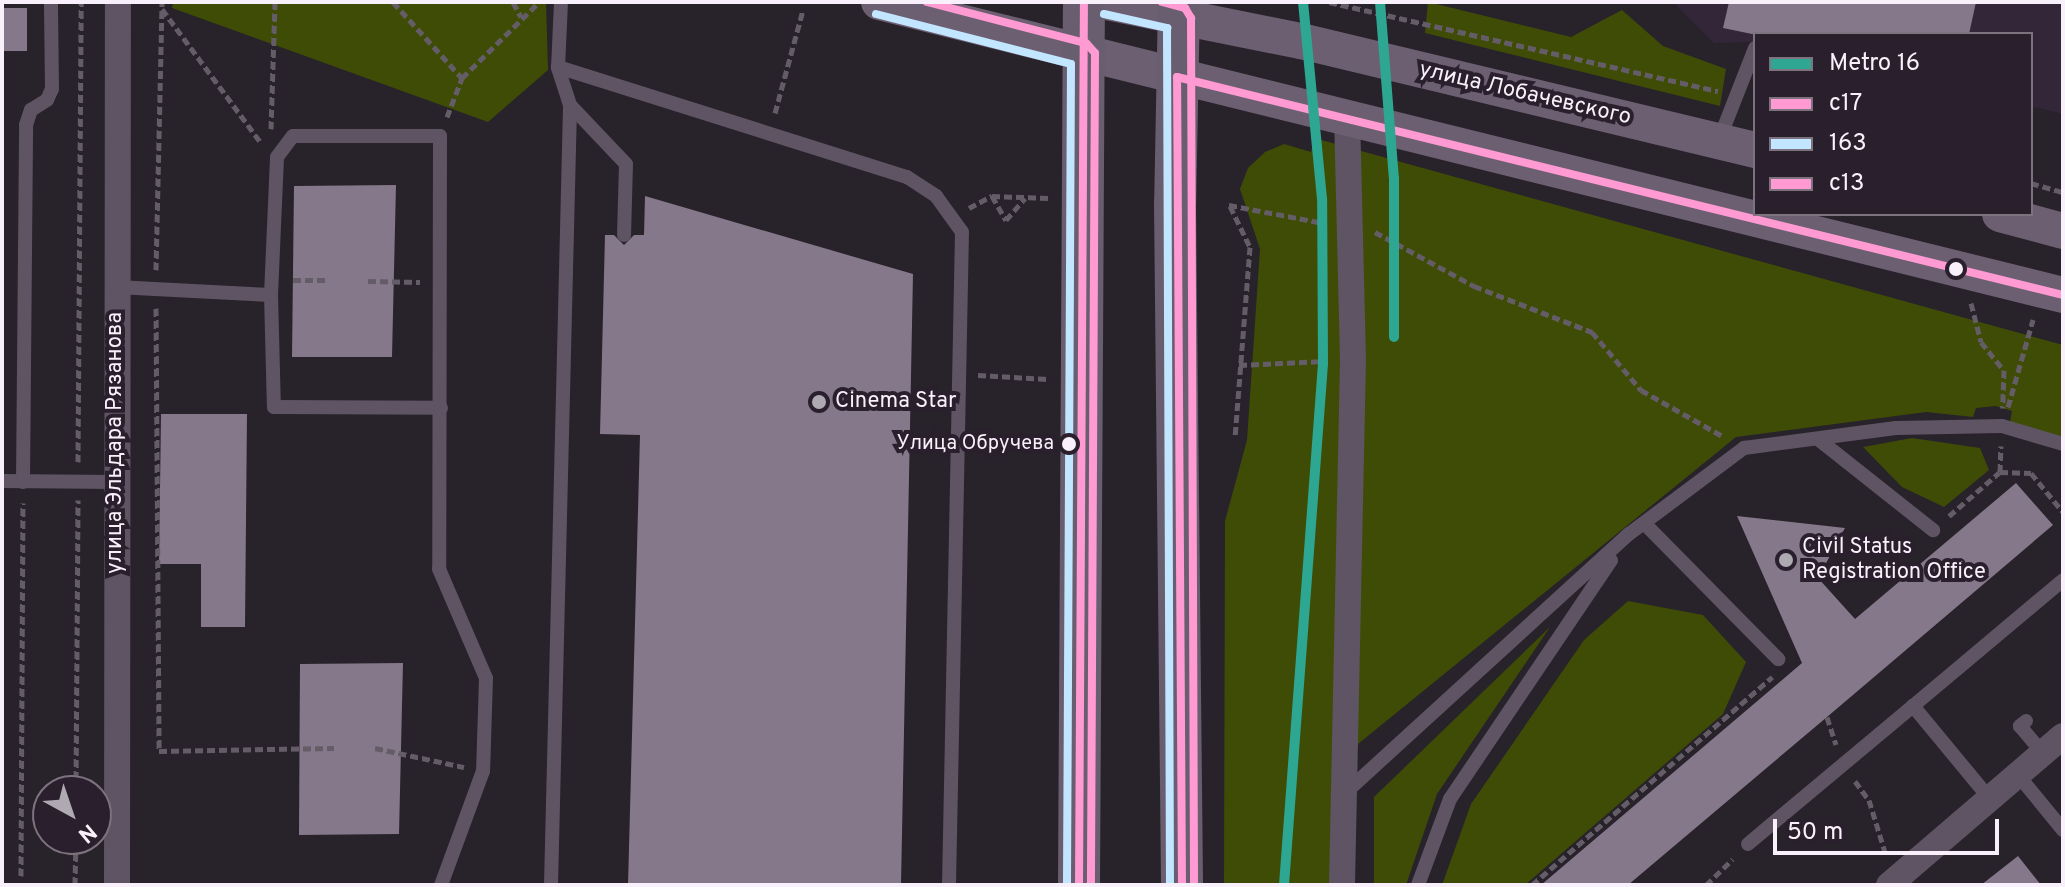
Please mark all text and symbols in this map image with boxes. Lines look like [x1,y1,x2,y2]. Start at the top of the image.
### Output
legend [1753,32,2033,216]
text: Metro 16 [1829,49,1920,79]
street label: улица Лобачевского [1416,57,1634,131]
text: с17 [1829,89,1862,119]
text: 163 [1829,129,1867,159]
text: с13 [1829,169,1864,199]
unlabelled marker [1948,261,1964,277]
street label: улица Эльдара Рязанова [103,312,129,574]
place label: Cinema Star [835,389,957,415]
marker: Cinema Star [810,393,828,411]
place label: Улица Обручева [896,432,1054,456]
marker: Улица Обручева [1061,436,1077,452]
place label: Civil Status Registration Office [1802,534,1986,586]
marker: Civil Status Registration Office [1777,551,1795,569]
north arrow [32,775,112,855]
scale bar [1777,803,2003,853]
text: N [72,817,101,848]
text: 50 m [1787,818,1843,848]

